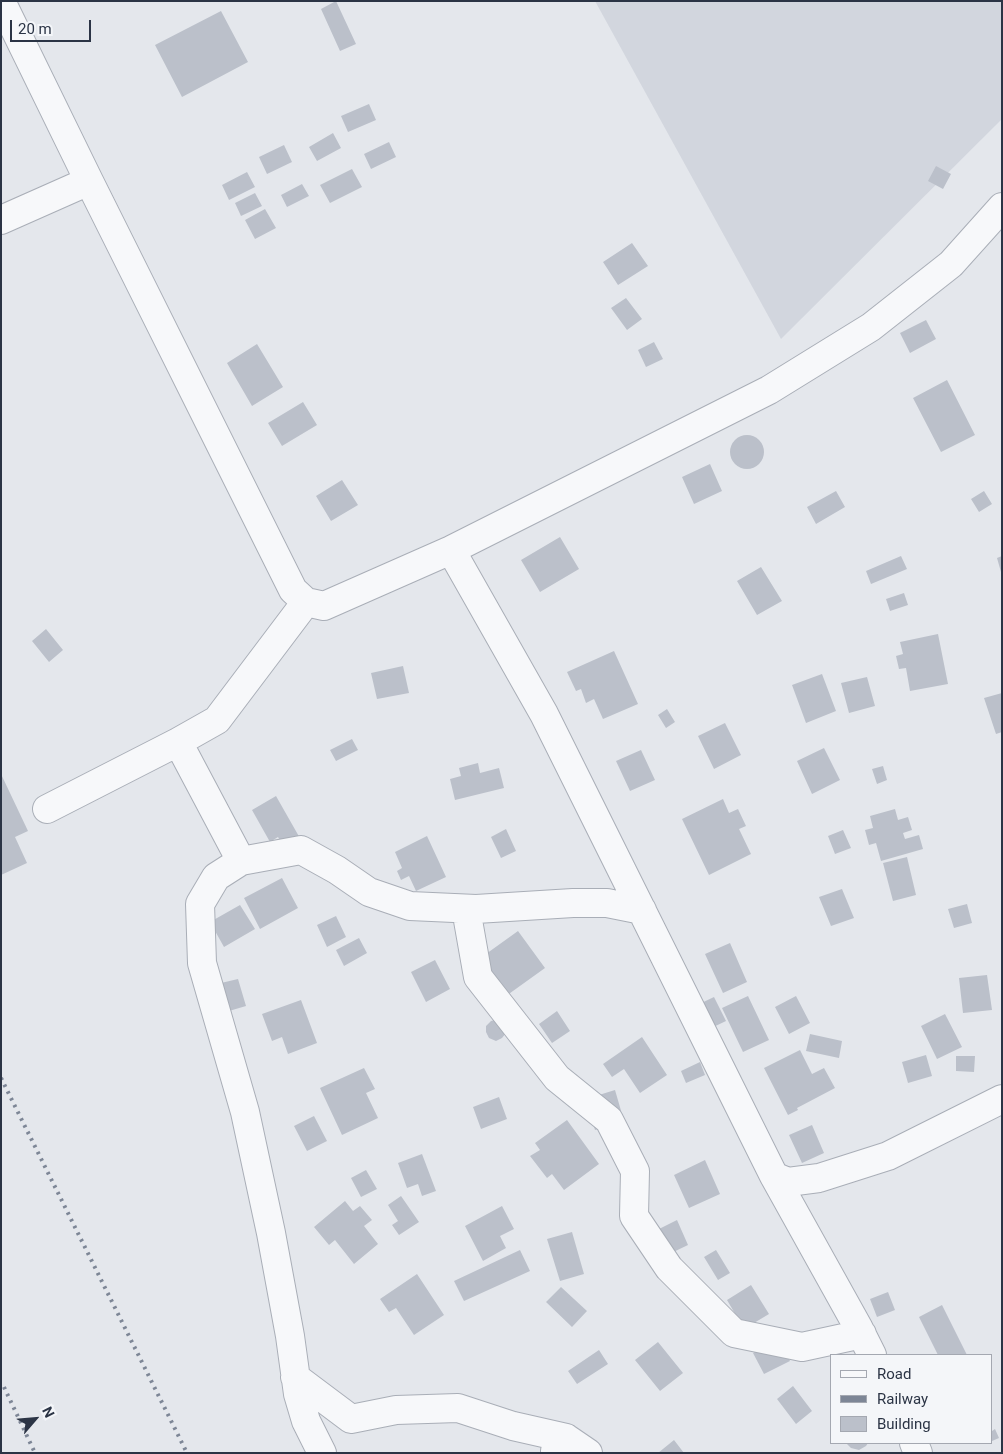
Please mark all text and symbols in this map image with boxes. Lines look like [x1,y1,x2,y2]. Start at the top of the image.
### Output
scale bar [12,10,94,42]
text: 20 m [18,20,52,38]
legend [830,1354,993,1444]
text: Road [877,1365,911,1383]
text: Railway [877,1390,928,1408]
north arrow [10,1394,60,1444]
text: N [39,1404,58,1420]
text: Building [877,1415,931,1433]

